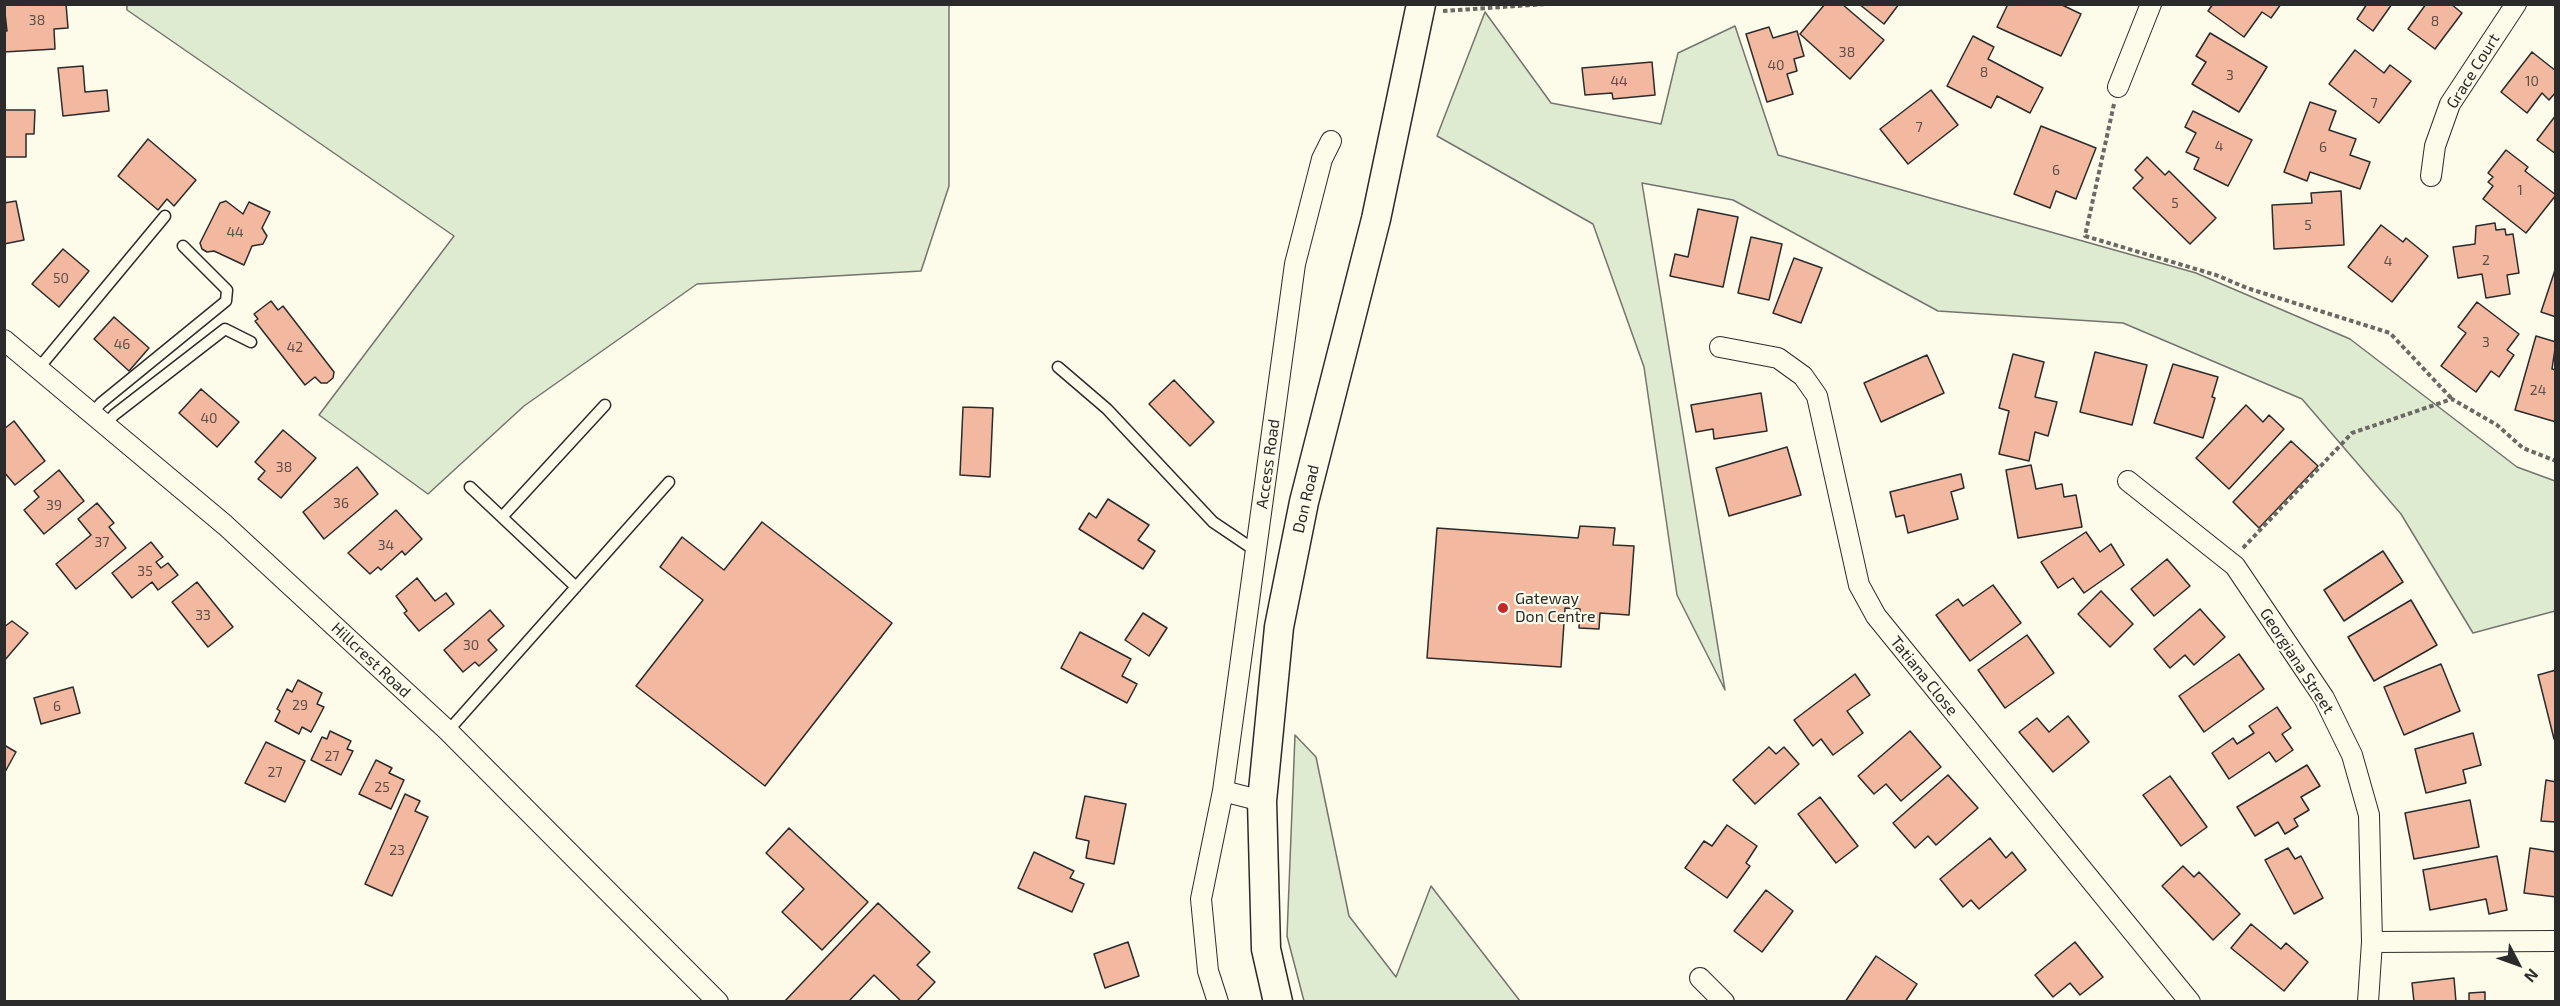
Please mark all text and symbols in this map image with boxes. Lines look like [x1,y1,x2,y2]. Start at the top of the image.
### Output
house number: 38 [29,12,45,28]
house number: 8 [2431,13,2439,29]
street label: Grace Court [2442,30,2504,112]
house number: 38 [1839,44,1855,60]
house number: 40 [1767,57,1785,73]
house number: 8 [1980,64,1988,80]
house number: 3 [2226,67,2234,83]
house number: 44 [1610,73,1628,89]
house number: 10 [2525,73,2539,89]
house number: 7 [2370,95,2378,111]
house number: 7 [1915,119,1923,135]
house number: 4 [2215,138,2223,154]
house number: 6 [2319,139,2327,155]
house number: 6 [2052,162,2060,178]
house number: 1 [2517,182,2523,198]
house number: 5 [2171,195,2179,211]
house number: 5 [2304,217,2312,233]
house number: 44 [226,224,244,240]
house number: 2 [2482,252,2490,268]
house number: 4 [2384,253,2392,269]
house number: 50 [53,270,69,286]
house number: 3 [2482,334,2490,350]
house number: 46 [114,336,130,352]
house number: 42 [287,339,303,355]
house number: 24 [2530,382,2546,398]
house number: 40 [200,410,218,426]
street label: Access Road [1252,418,1284,510]
house number: 38 [276,459,292,475]
street label: Don Road [1289,463,1323,535]
house number: 36 [333,495,349,511]
house number: 39 [46,497,62,513]
house number: 37 [95,534,109,550]
house number: 34 [378,537,394,553]
house number: 35 [137,563,153,579]
place label: Gateway Don Centre [1515,589,1595,627]
marker: Gateway Don Centre [1496,601,1510,615]
street label: Georgiana Street [2256,605,2338,717]
house number: 33 [195,607,211,623]
street label: Hillcrest Road [327,618,415,702]
street label: Tatiana Close [1886,632,1962,720]
house number: 30 [463,637,479,653]
house number: 29 [292,697,308,713]
house number: 6 [53,698,61,714]
house number: 27 [324,748,340,764]
house number: 27 [267,764,283,780]
house number: 25 [374,779,390,795]
house number: 23 [389,842,405,858]
north arrow [2488,934,2548,994]
text: N [2521,966,2543,987]

